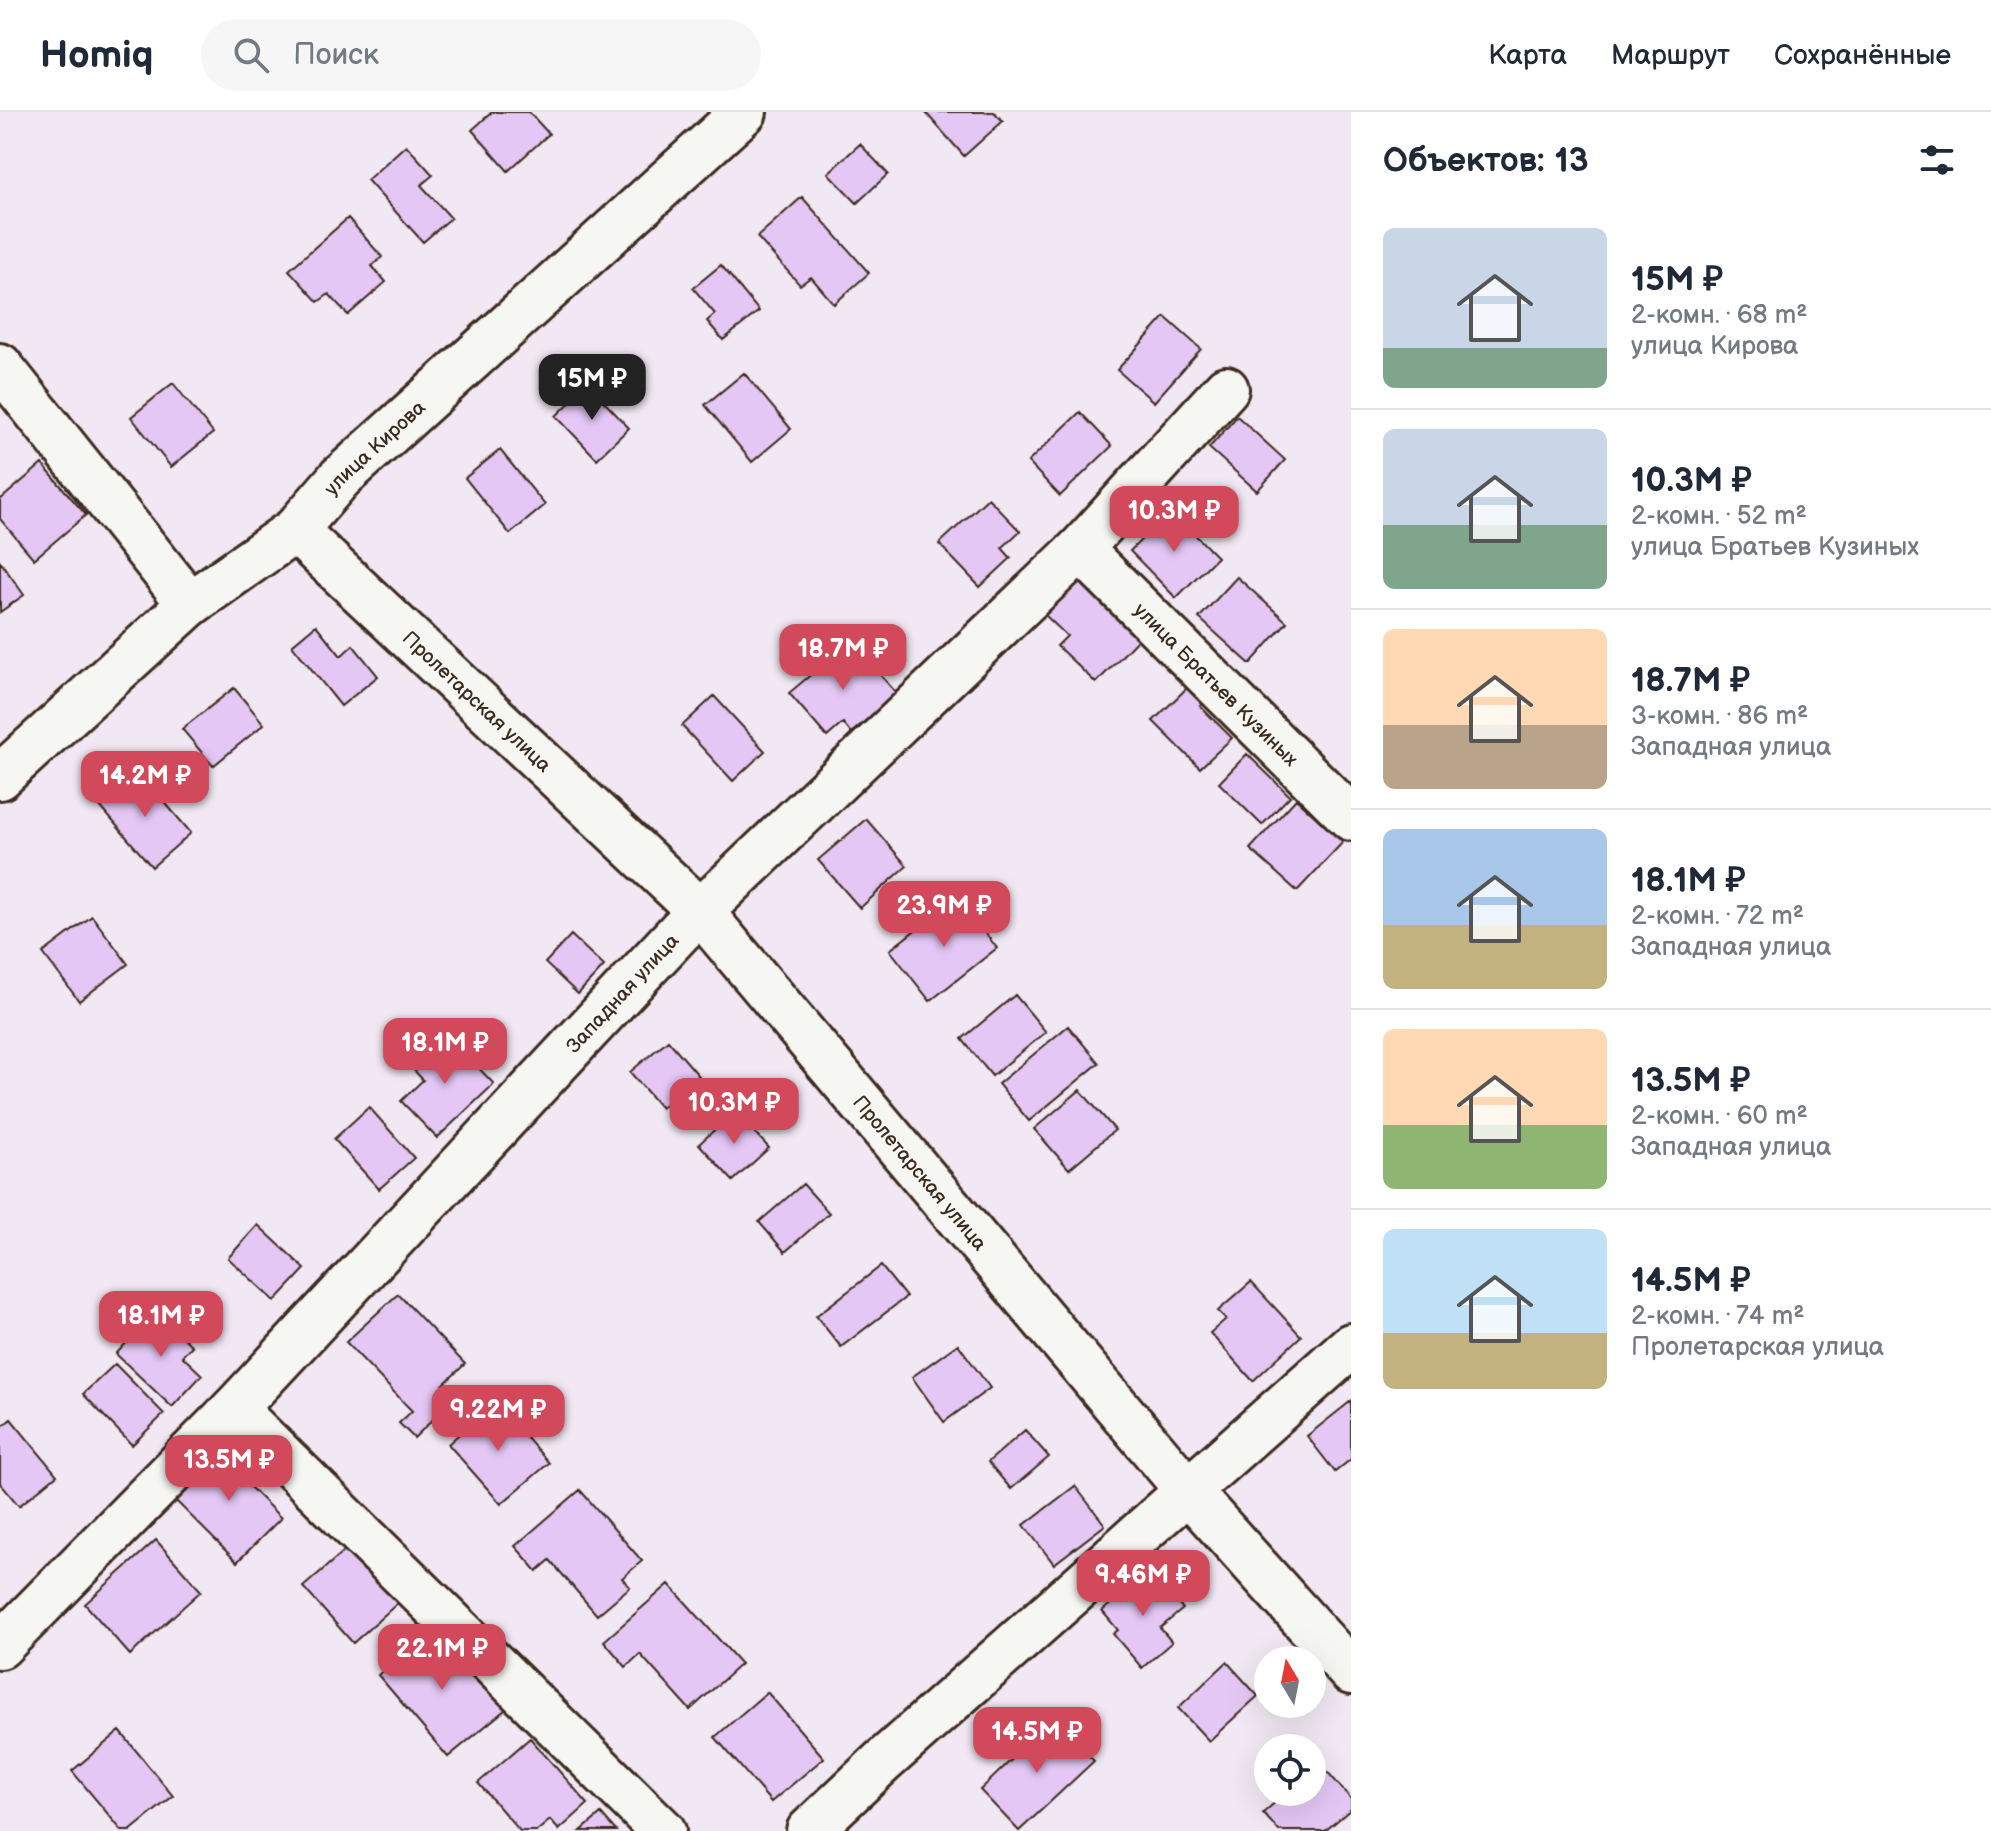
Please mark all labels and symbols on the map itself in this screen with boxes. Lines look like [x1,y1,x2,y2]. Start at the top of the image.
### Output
pin: 15M ₽ [536,354,648,422]
street label: улица Кирова [319,396,431,501]
pin: 10.3M ₽ [1100,486,1248,554]
street label: улица Братьев Кузиных [1128,598,1303,772]
pin: 18.7M ₽ [769,624,917,692]
street label: Пролетарская улица [397,627,556,778]
pin: 14.2M ₽ [71,751,219,819]
pin: 23.9M ₽ [870,881,1018,949]
street label: Западная улица [561,929,684,1058]
pin: 18.1M ₽ [371,1018,519,1086]
pin: 10.3M ₽ [660,1078,808,1146]
street label: Пролетарская улица [848,1091,991,1256]
pin: 18.1M ₽ [87,1291,235,1359]
pin: 9.22M ₽ [424,1385,572,1453]
pin: 13.5M ₽ [155,1435,303,1503]
pin: 9.46M ₽ [1069,1550,1217,1618]
pin: 22.1M ₽ [368,1624,516,1692]
north arrow [1254,1646,1326,1718]
pin: 14.5M ₽ [963,1707,1111,1775]

